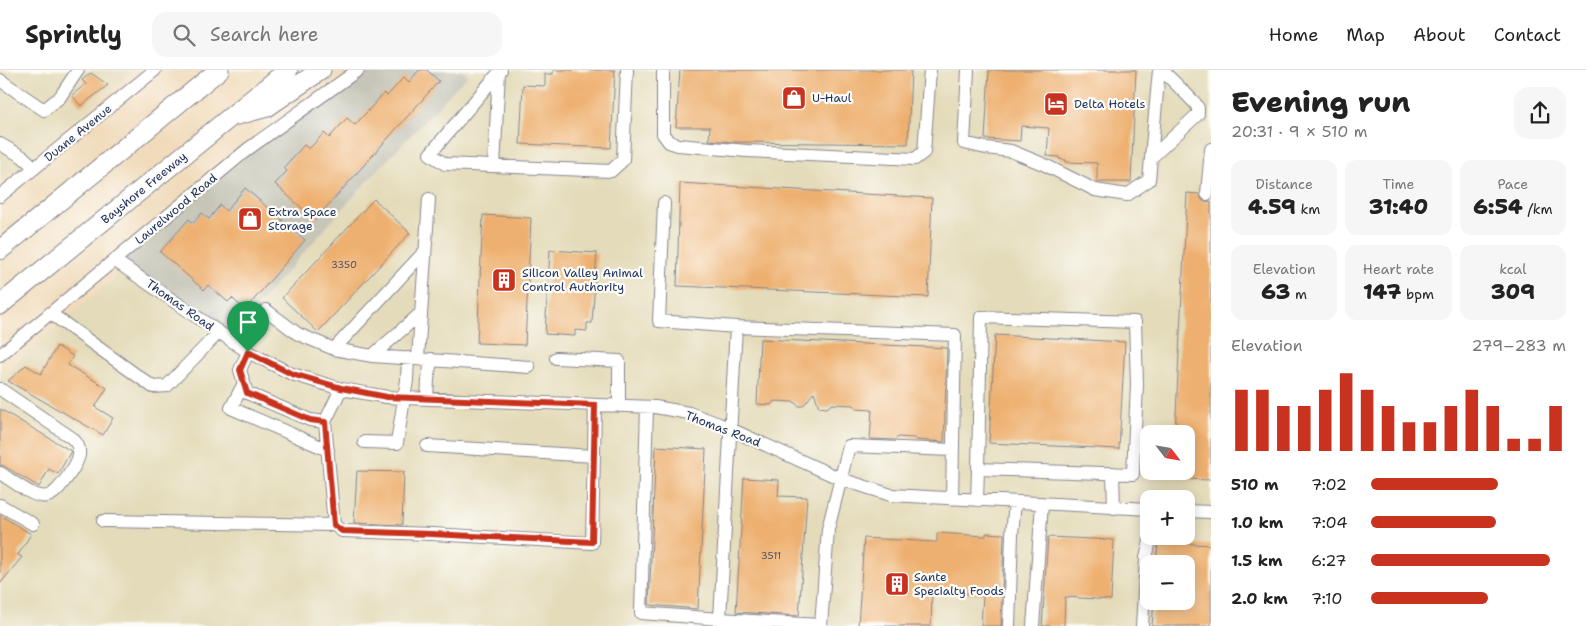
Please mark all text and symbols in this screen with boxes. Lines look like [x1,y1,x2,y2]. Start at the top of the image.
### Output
search box [152,12,502,57]
text: Sprintly [25,19,122,51]
icon: search [170,21,198,49]
text: Search here [210,22,319,47]
text: Home [1269,23,1318,47]
text: Map [1346,23,1385,47]
text: About [1413,23,1466,47]
text: Contact [1494,23,1561,47]
text: Evening run [1231,83,1410,121]
shop icon: U-Haul [781,85,807,111]
button: share [1514,87,1566,139]
place label: U-Haul [812,90,852,106]
hotel icon: Delta Hotels [1043,91,1069,117]
place label: Delta Hotels [1074,96,1146,112]
street label: Duane Avenue [41,101,115,165]
text: 20:31 · 9 × 510 m [1231,121,1368,142]
street label: Bayshore Freeway [98,148,190,228]
street label: Laurelwood Road [132,170,221,248]
text: Distance [1255,175,1313,193]
text: Time [1382,175,1415,193]
text: Pace [1497,175,1528,193]
text: 4.59 [1248,193,1296,221]
text: 31:40 [1369,193,1428,221]
text: 6:54 [1473,193,1523,221]
text: km [1296,200,1320,218]
text: /km [1523,200,1552,218]
place label: Extra Space Storage [268,204,337,234]
shop icon: Extra Space Storage [237,206,263,232]
house number: 3350 [331,258,357,271]
text: Elevation [1253,260,1316,278]
text: Heart rate [1363,260,1434,278]
text: kcal [1499,260,1526,278]
place label: Silicon Valley Animal Control Authority [522,265,643,295]
building icon: Silicon Valley Animal Control Authority [491,267,517,293]
street label: Thomas Road [143,276,217,335]
text: 63 [1261,278,1290,306]
text: 147 [1363,278,1401,306]
text: 309 [1491,278,1535,306]
text: m [1290,285,1307,303]
text: bpm [1401,285,1434,303]
pin [227,301,269,352]
icon: arrive [234,308,262,336]
text: Elevation [1231,335,1303,356]
text: 279–283 m [1471,335,1566,356]
street label: Thomas Road [683,407,763,451]
north arrow [1140,425,1195,480]
map controls [1140,425,1195,610]
text: 510 m [1231,474,1278,495]
text: 7:02 [1311,474,1347,495]
button: + [1140,490,1195,545]
text: 1.0 km [1231,512,1283,533]
text: 7:04 [1311,512,1347,533]
house number: 3511 [761,549,781,562]
text: 1.5 km [1231,550,1283,571]
text: 6:27 [1311,550,1346,571]
button: − [1140,555,1195,610]
place label: Sante Specialty Foods [914,569,1004,599]
building icon: Sante Specialty Foods [884,571,910,597]
text: 2.0 km [1231,588,1288,609]
text: 7:10 [1311,588,1342,609]

